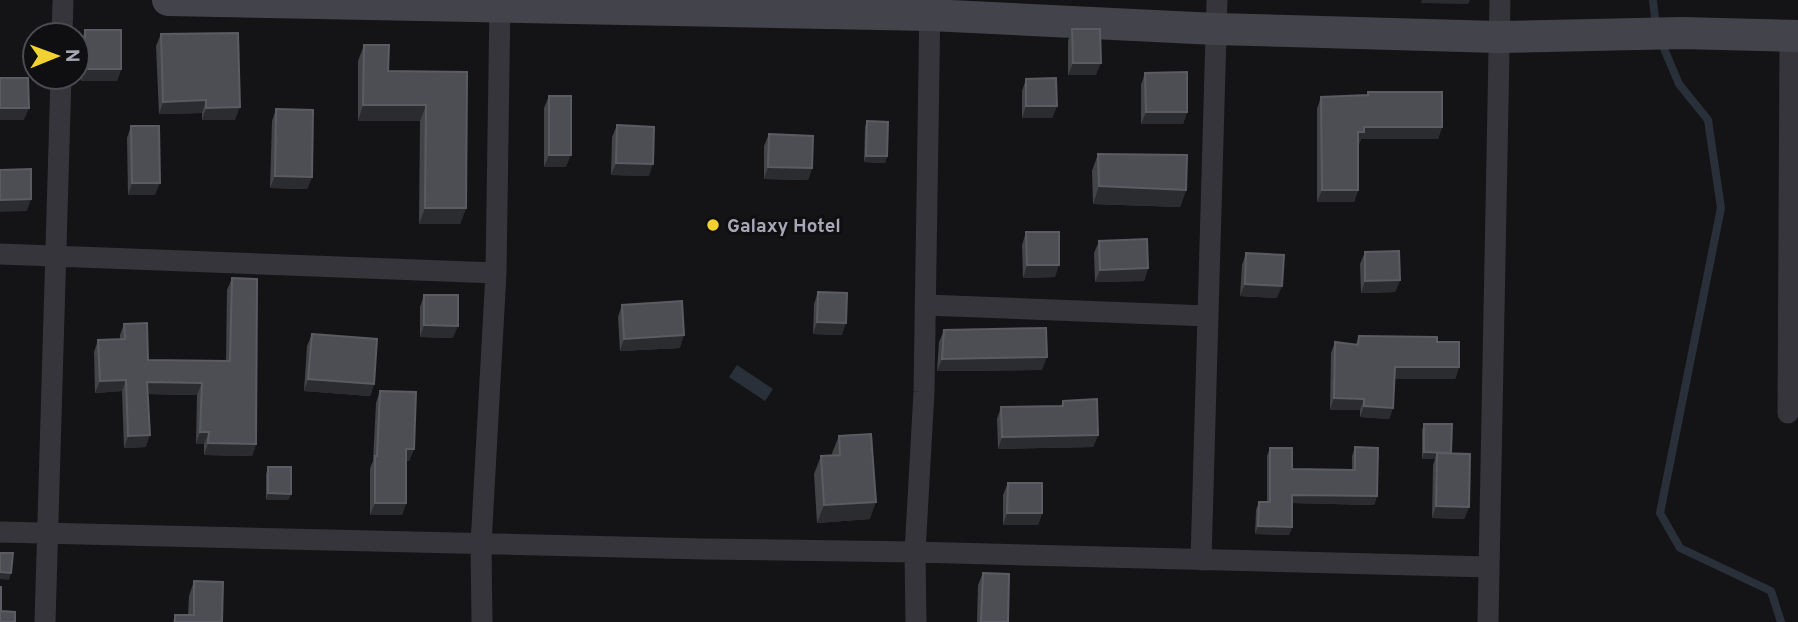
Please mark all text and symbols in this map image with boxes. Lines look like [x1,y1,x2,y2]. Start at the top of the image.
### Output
north arrow [21,21,91,91]
text: N [59,49,83,63]
place label: Galaxy Hotel [727,215,841,239]
marker: Galaxy Hotel [705,217,721,233]

